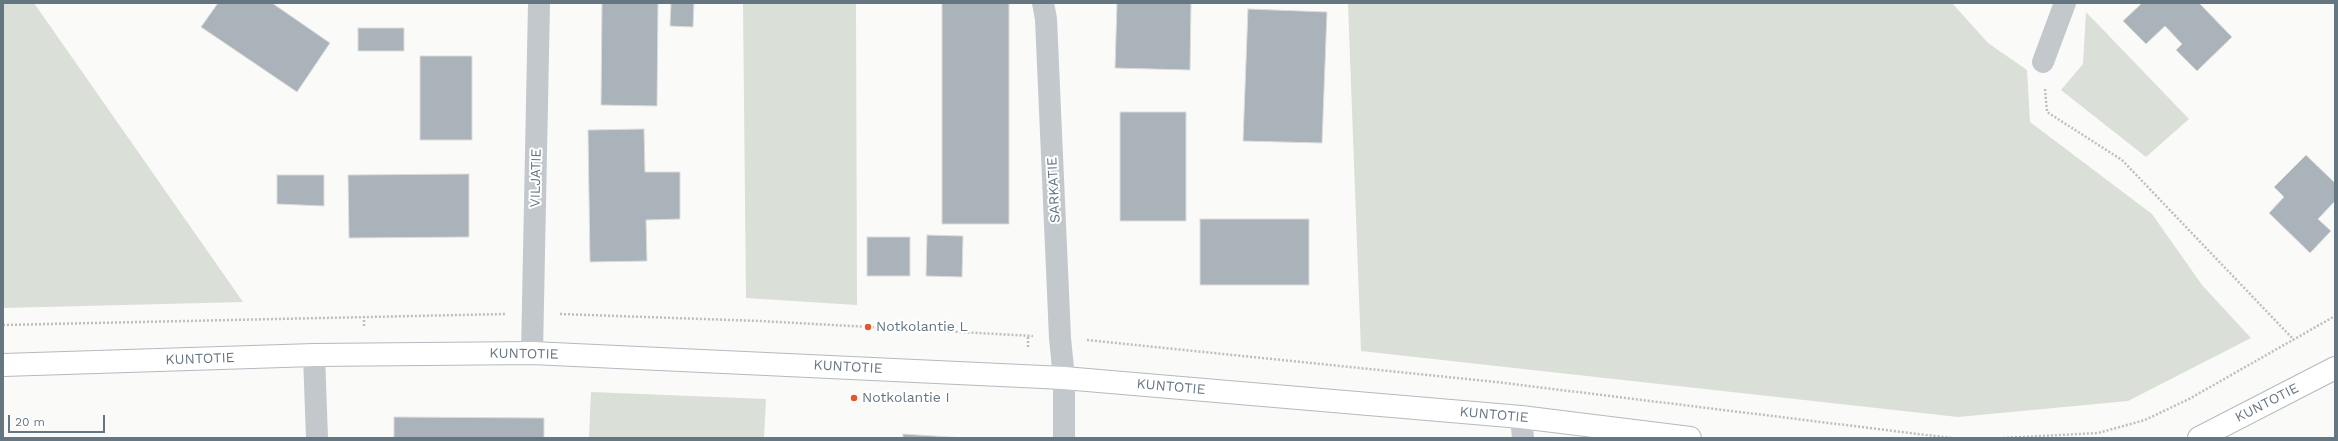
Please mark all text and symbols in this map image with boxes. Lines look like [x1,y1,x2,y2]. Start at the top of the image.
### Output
street label: VILJATIE [527,149,545,207]
street label: SARKATIE [1044,157,1064,223]
place label: Notkolantie L [876,319,968,335]
marker: Notkolantie L [863,322,873,332]
street label: KUNTOTIE [489,345,559,363]
street label: KUNTOTIE [165,349,235,369]
street label: KUNTOTIE [813,357,883,377]
street label: KUNTOTIE [1136,376,1206,398]
street label: KUNTOTIE [2232,380,2302,426]
place label: Notkolantie I [862,390,950,406]
marker: Notkolantie I [849,393,859,403]
street label: KUNTOTIE [1459,404,1529,426]
scale bar [10,407,107,433]
text: 20 m [15,415,45,429]

